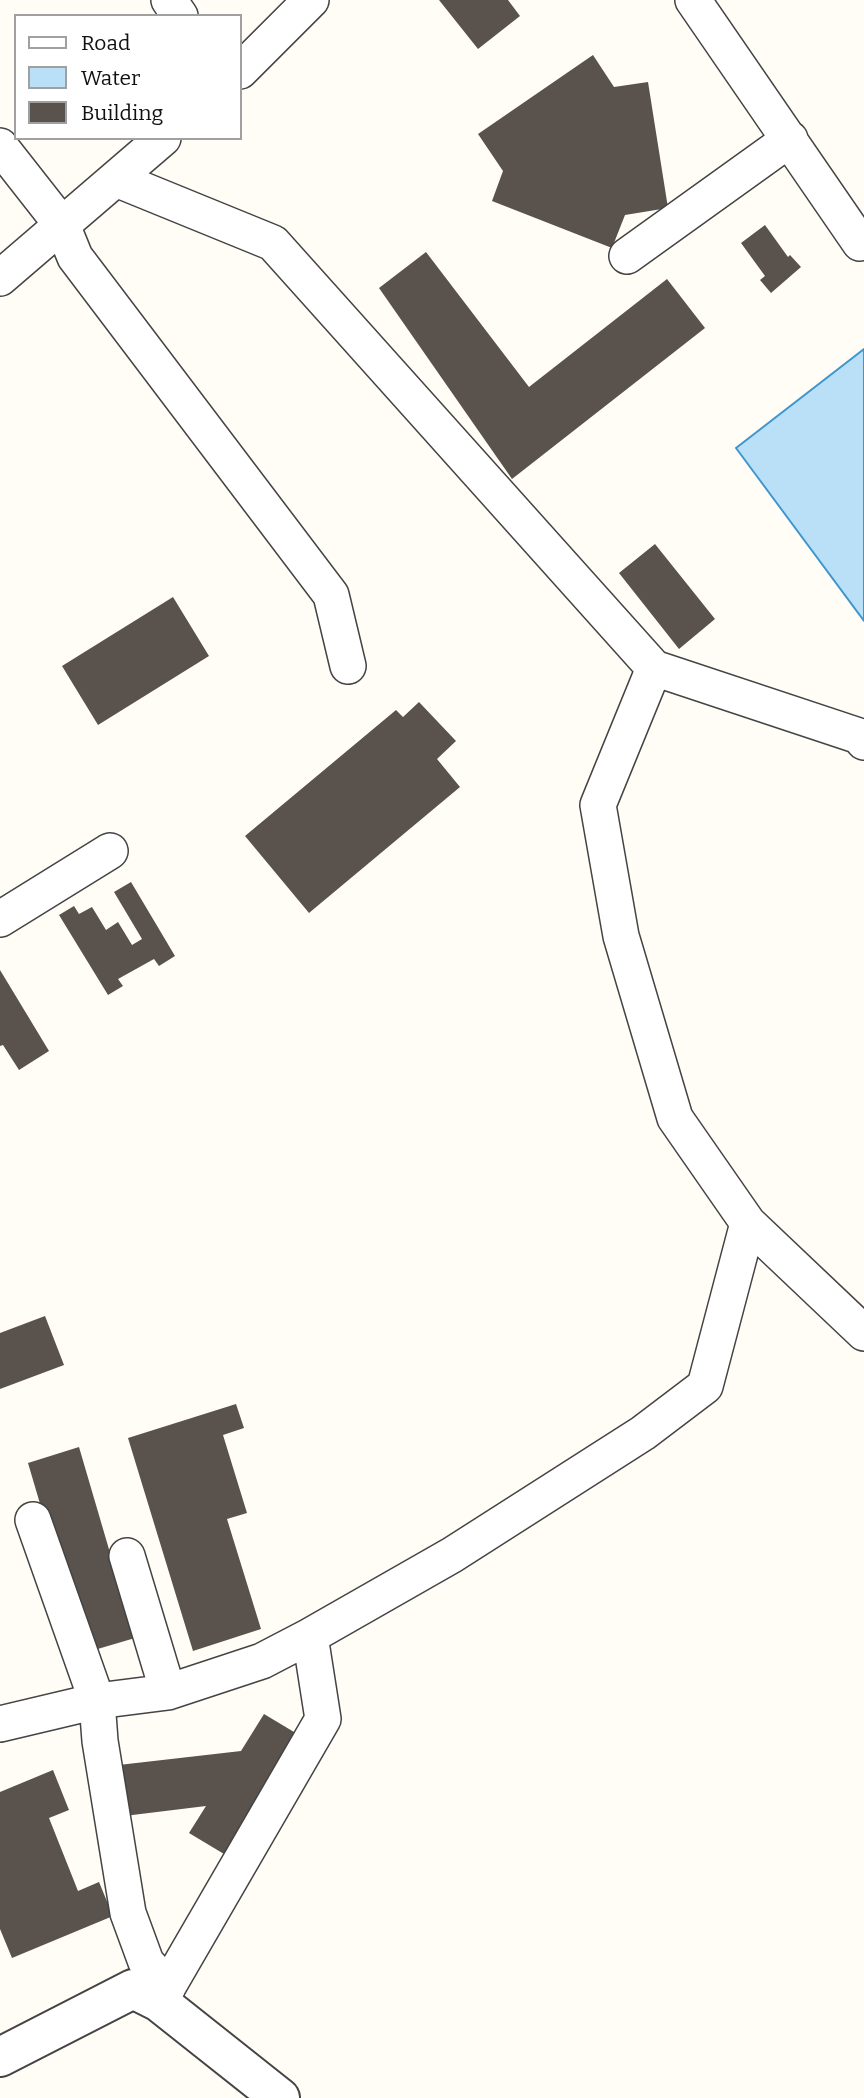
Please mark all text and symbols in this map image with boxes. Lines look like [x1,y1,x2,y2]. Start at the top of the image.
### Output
legend [14,14,242,140]
text: Road [81,30,130,56]
text: Water [81,65,140,91]
text: Building [81,100,163,126]

